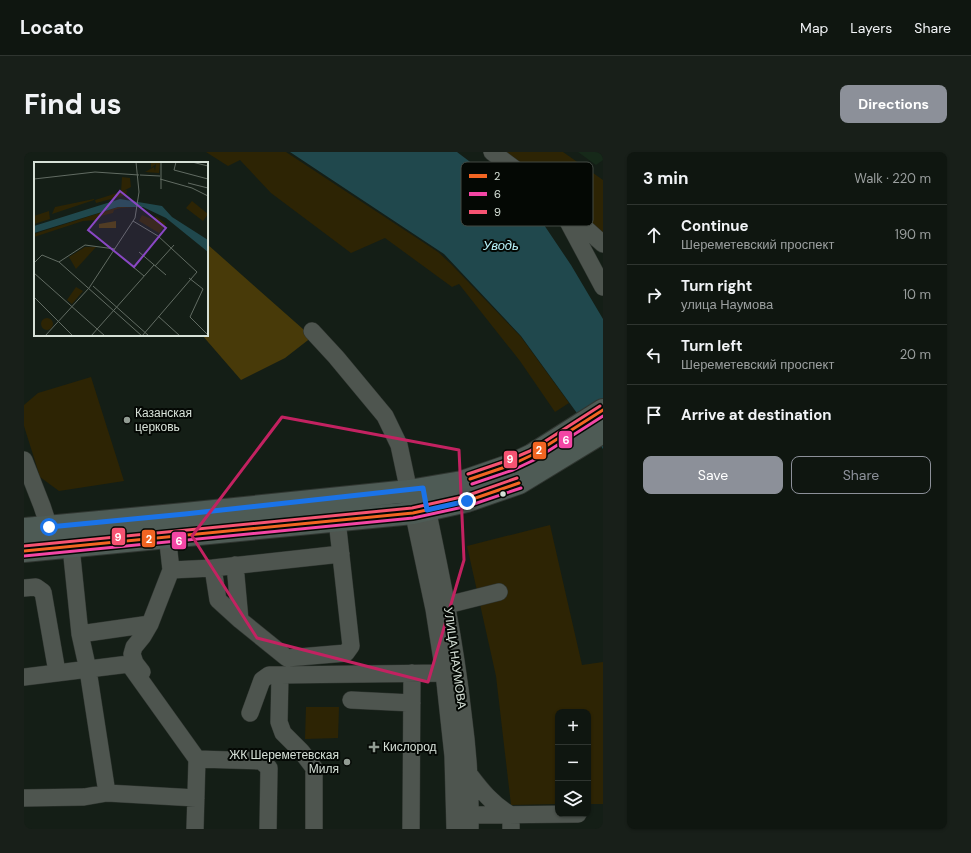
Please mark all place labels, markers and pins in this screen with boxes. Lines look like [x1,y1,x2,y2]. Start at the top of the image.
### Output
place label: Казанская церковь [135,405,192,435]
marker: Казанская церковь [122,415,132,425]
unlabelled marker [498,489,508,499]
place label: Кислород [383,739,437,755]
marker: Кислород [368,741,380,753]
place label: ЖК Шереметевская Миля [229,747,339,777]
marker: ЖК Шереметевская Миля [342,757,352,767]

